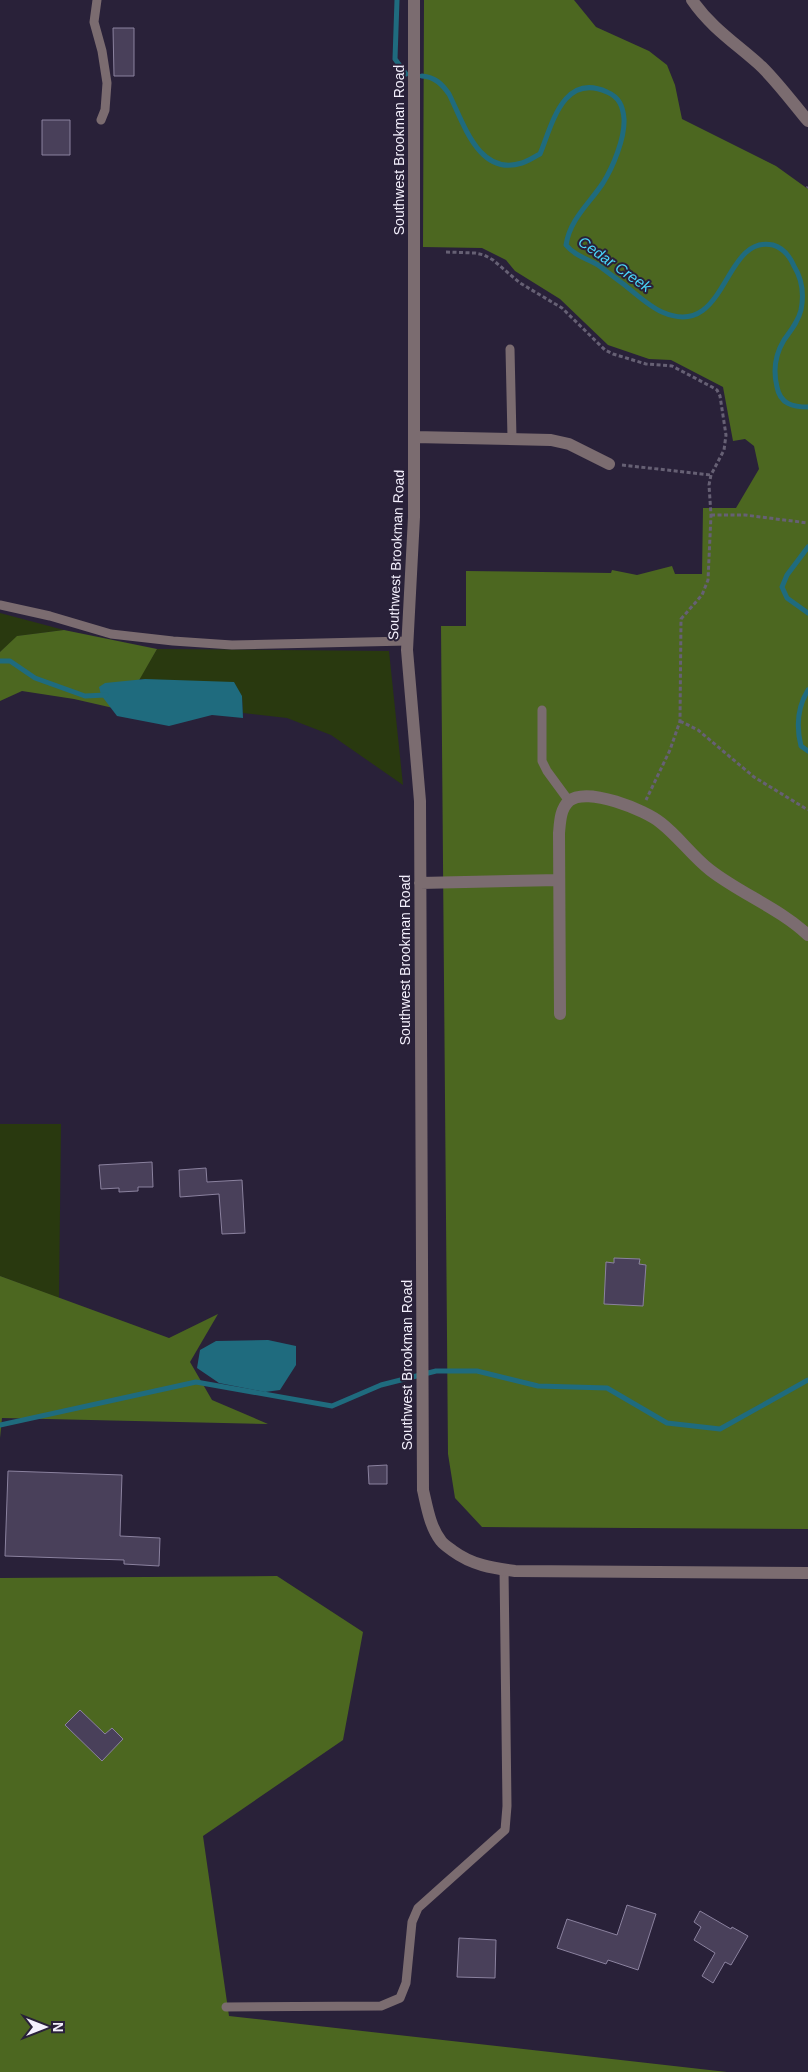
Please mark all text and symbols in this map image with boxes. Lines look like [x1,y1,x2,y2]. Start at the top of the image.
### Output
street label: Southwest Brookman Road [391,65,407,235]
water label: Cedar Creek [575,233,656,296]
street label: Southwest Brookman Road [385,470,407,640]
street label: Southwest Brookman Road [397,875,413,1045]
street label: Southwest Brookman Road [399,1280,415,1450]
north arrow [20,2002,70,2052]
text: N [50,2022,66,2032]

